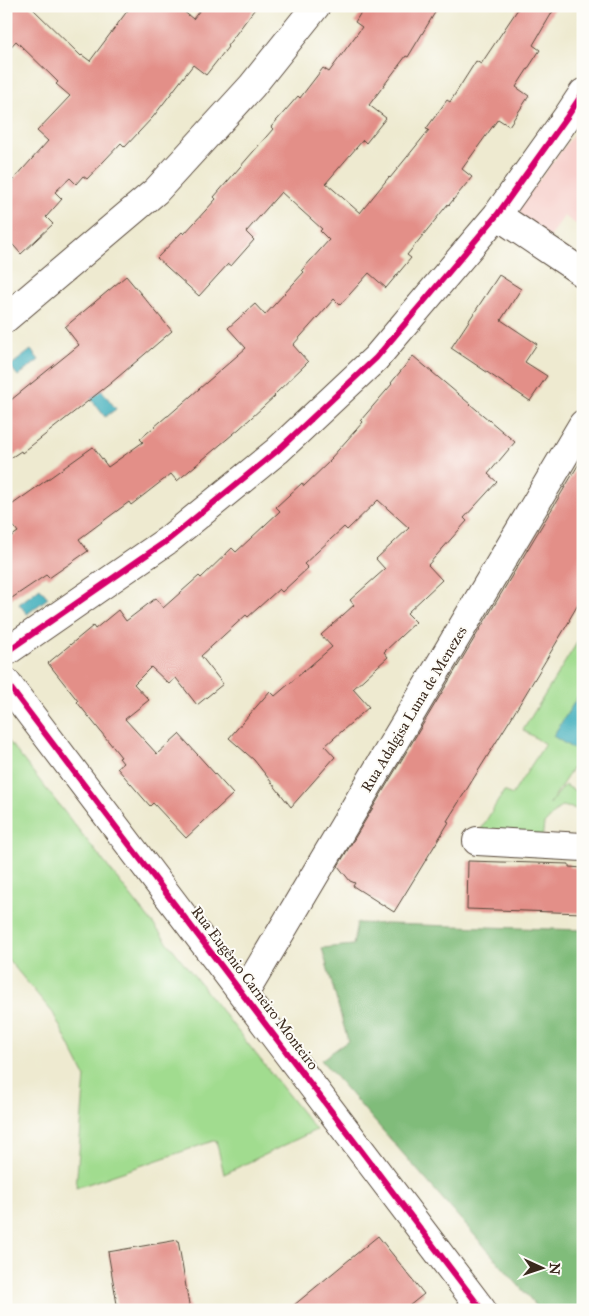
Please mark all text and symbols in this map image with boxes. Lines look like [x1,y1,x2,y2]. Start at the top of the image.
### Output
street label: Rua Adalgisa Luna de Menezes [357,623,471,795]
street label: Rua Eugênio Carneiro Monteiro [188,903,323,1074]
north arrow [516,1244,566,1294]
text: N [546,1262,563,1275]

